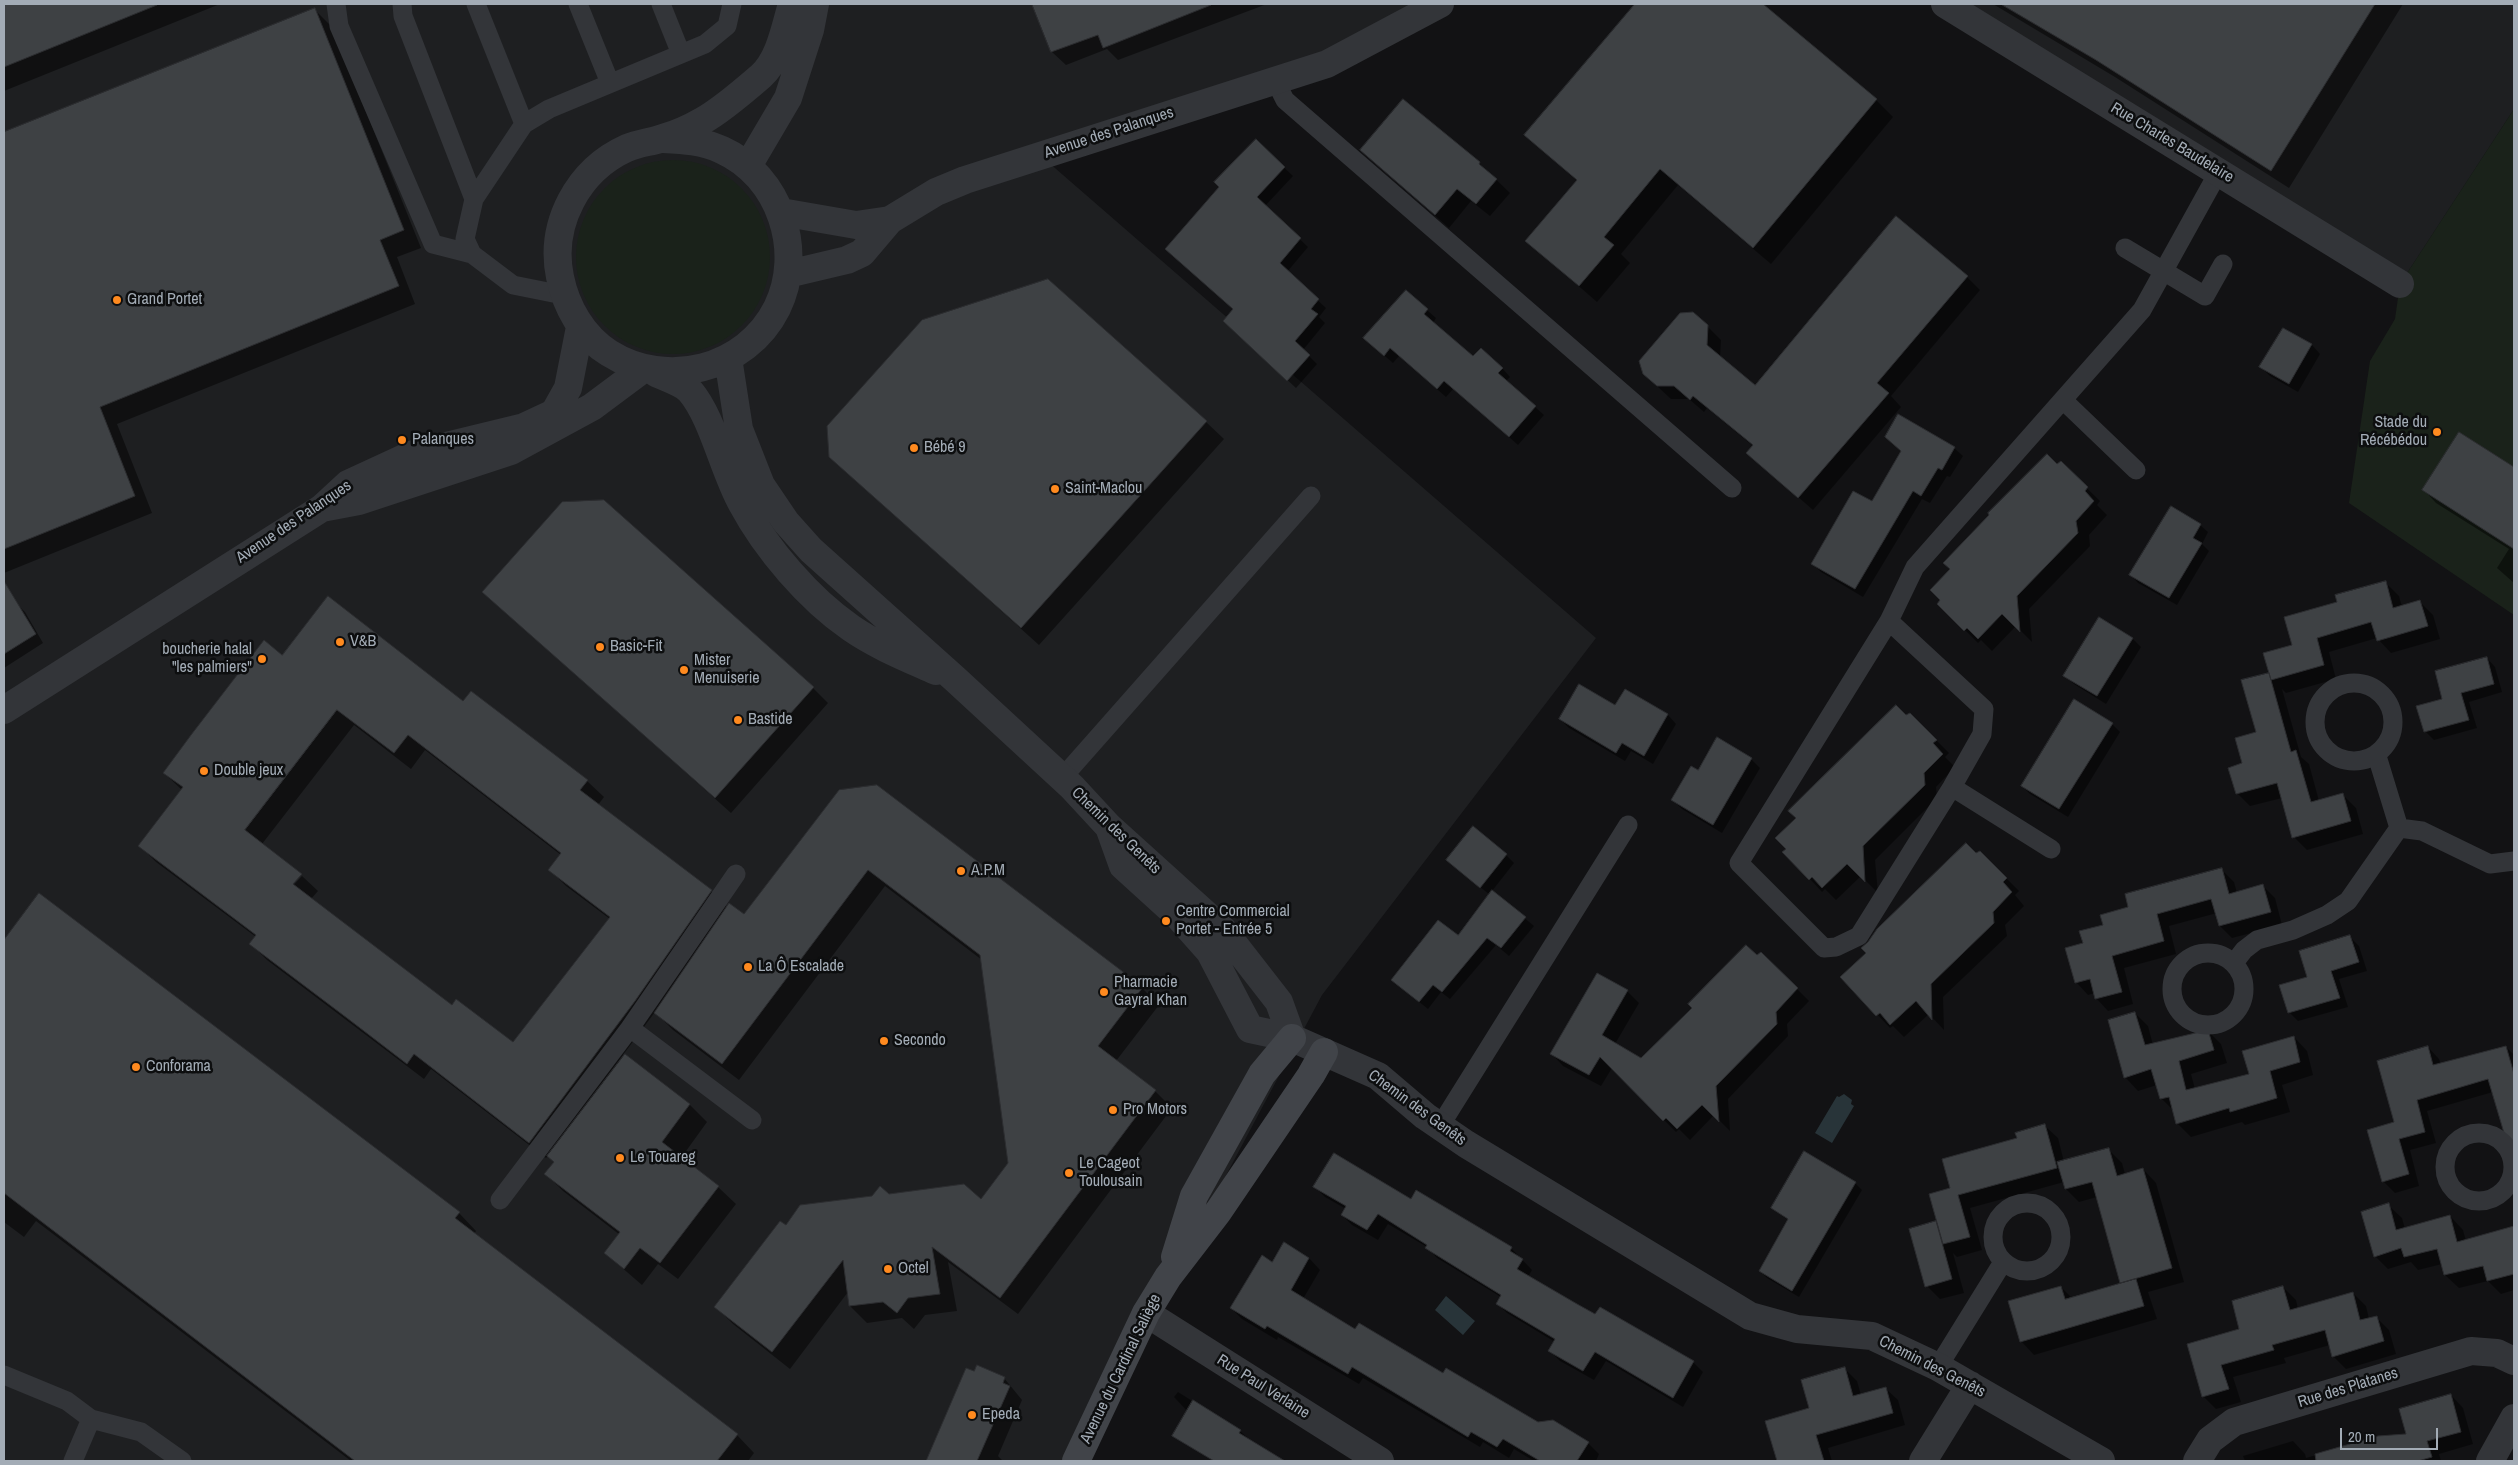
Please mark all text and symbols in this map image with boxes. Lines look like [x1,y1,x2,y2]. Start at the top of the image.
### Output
street label: Rue Charles Baudelaire [2107,99,2237,187]
street label: Avenue des Palanques [1042,103,1176,163]
place label: Grand Portet [127,290,202,310]
marker: Grand Portet [111,294,123,306]
place label: Stade du Récébédou [2360,413,2427,451]
marker: Stade du Récébédou [2431,426,2443,438]
place label: Palanques [412,430,474,450]
marker: Palanques [396,434,408,446]
place label: Bébé 9 [924,438,966,458]
marker: Bébé 9 [908,442,920,454]
street label: Avenue des Palanques [233,476,355,568]
place label: Saint-Maclou [1065,479,1142,499]
marker: Saint-Maclou [1049,483,1061,495]
place label: V&B [350,632,376,652]
marker: V&B [334,636,346,648]
place label: Basic-Fit [610,637,662,657]
place label: boucherie halal "les palmiers" [162,640,252,678]
marker: Basic-Fit [594,641,606,653]
place label: Mister Menuiserie [694,651,760,689]
marker: boucherie halal "les palmiers" [256,653,268,665]
marker: Mister Menuiserie [678,664,690,676]
place label: Bastide [748,710,792,730]
marker: Bastide [732,714,744,726]
place label: Double jeux [214,761,283,781]
marker: Double jeux [198,765,210,777]
street label: Chemin des Genêts [1067,784,1165,878]
place label: A.P.M [971,861,1005,881]
marker: A.P.M [955,865,967,877]
place label: Centre Commercial Portet - Entrée 5 [1176,902,1290,940]
marker: Centre Commercial Portet - Entrée 5 [1160,915,1172,927]
place label: La Ô Escalade [758,957,844,977]
marker: La Ô Escalade [742,961,754,973]
place label: Pharmacie Gayral Khan [1114,973,1187,1011]
marker: Pharmacie Gayral Khan [1098,986,1110,998]
place label: Secondo [894,1031,946,1051]
marker: Secondo [878,1035,890,1047]
place label: Conforama [146,1057,211,1077]
marker: Conforama [130,1061,142,1073]
street label: Chemin des Genêts [1364,1066,1470,1150]
place label: Pro Motors [1123,1100,1187,1120]
marker: Pro Motors [1107,1104,1119,1116]
place label: Le Touareg [630,1148,696,1168]
marker: Le Touareg [614,1152,626,1164]
place label: Le Cageot Toulousain [1079,1154,1142,1192]
marker: Le Cageot Toulousain [1063,1167,1075,1179]
place label: Octel [898,1259,929,1279]
marker: Octel [882,1263,894,1275]
street label: Avenue du Cardinal Saliège [1076,1291,1166,1447]
street label: Chemin des Genêts [1876,1332,1988,1402]
street label: Rue Paul Verlaine [1213,1351,1313,1423]
street label: Rue des Platanes [2296,1364,2400,1412]
place label: Epeda [982,1405,1020,1425]
marker: Epeda [966,1409,978,1421]
scale bar [2343,1418,2440,1450]
text: 20 m [2348,1426,2375,1447]

